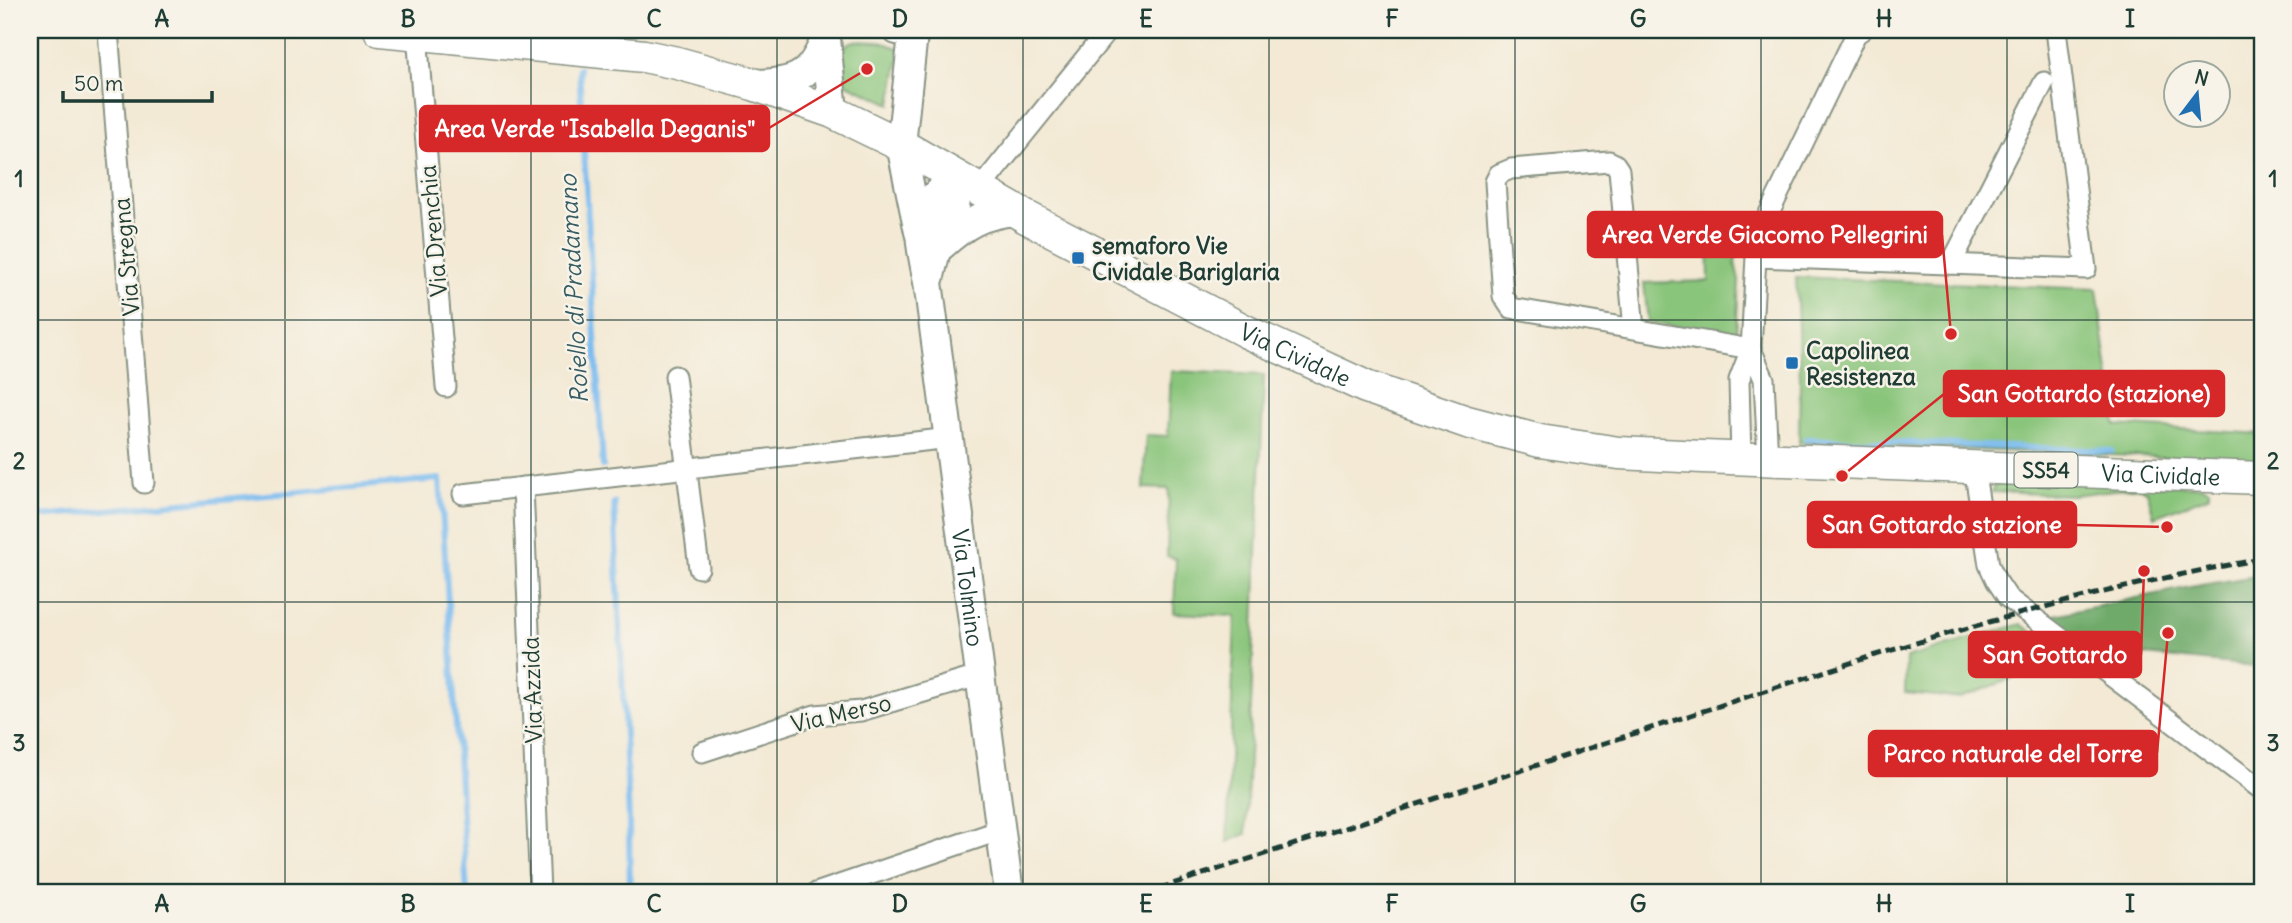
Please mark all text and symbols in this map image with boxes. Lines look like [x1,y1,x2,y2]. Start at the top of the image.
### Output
text: A [155,4,170,33]
text: B [400,4,416,33]
text: C [646,4,662,33]
text: D [892,4,908,33]
text: E [1139,4,1153,33]
text: F [1385,4,1399,33]
text: G [1630,4,1646,33]
text: H [1876,4,1892,33]
text: I [2125,4,2135,33]
scale bar [63,60,212,104]
north arrow [2162,60,2232,130]
text: N [2192,64,2211,91]
text: 50 m [74,70,123,97]
callout: Area Verde "Isabella Deganis" [420,106,769,151]
text: Area Verde "Isabella Deganis" [434,113,756,143]
text: 1 [14,164,24,193]
street label: Via Drenchia [413,164,453,298]
text: 1 [2268,164,2278,193]
water label: Roiello di Pradamano [552,172,594,404]
street label: Via Stregna [106,197,146,317]
callout: Area Verde Giacomo Pellegrini [1588,212,1942,257]
text: Area Verde Giacomo Pellegrini [1602,219,1928,249]
place label: semaforo Vie Cividale Bariglaria [1092,231,1280,286]
marker: semaforo Vie Cividale Bariglaria [1070,250,1086,266]
street label: Via Cividale [1235,316,1356,393]
place label: Capolinea Resistenza [1806,336,1916,391]
marker: Capolinea Resistenza [1784,355,1800,371]
callout: San Gottardo (stazione) [1944,371,2224,416]
text: San Gottardo (stazione) [1958,378,2210,408]
text: 2 [13,446,26,475]
text: 2 [2267,446,2280,475]
road number: SS54 [2014,452,2078,488]
street label: Via Cividale [2101,457,2221,491]
callout: San Gottardo stazione [1808,502,2076,547]
text: San Gottardo stazione [1822,509,2062,539]
street label: Via Tolmino [946,527,991,648]
callout: San Gottardo [1969,632,2141,677]
street label: Via Azzida [516,636,548,744]
text: San Gottardo [1983,639,2127,669]
street label: Via Merso [788,687,894,739]
text: 3 [12,728,26,757]
text: 3 [2266,728,2280,757]
callout: Parco naturale del Torre [1869,731,2157,776]
text: Parco naturale del Torre [1883,738,2143,768]
text: A [155,889,170,918]
text: B [400,889,416,918]
text: C [646,889,662,918]
text: D [892,889,908,918]
text: E [1139,889,1153,918]
text: F [1385,889,1399,918]
text: G [1630,889,1646,918]
text: H [1876,889,1892,918]
text: I [2125,889,2135,918]

